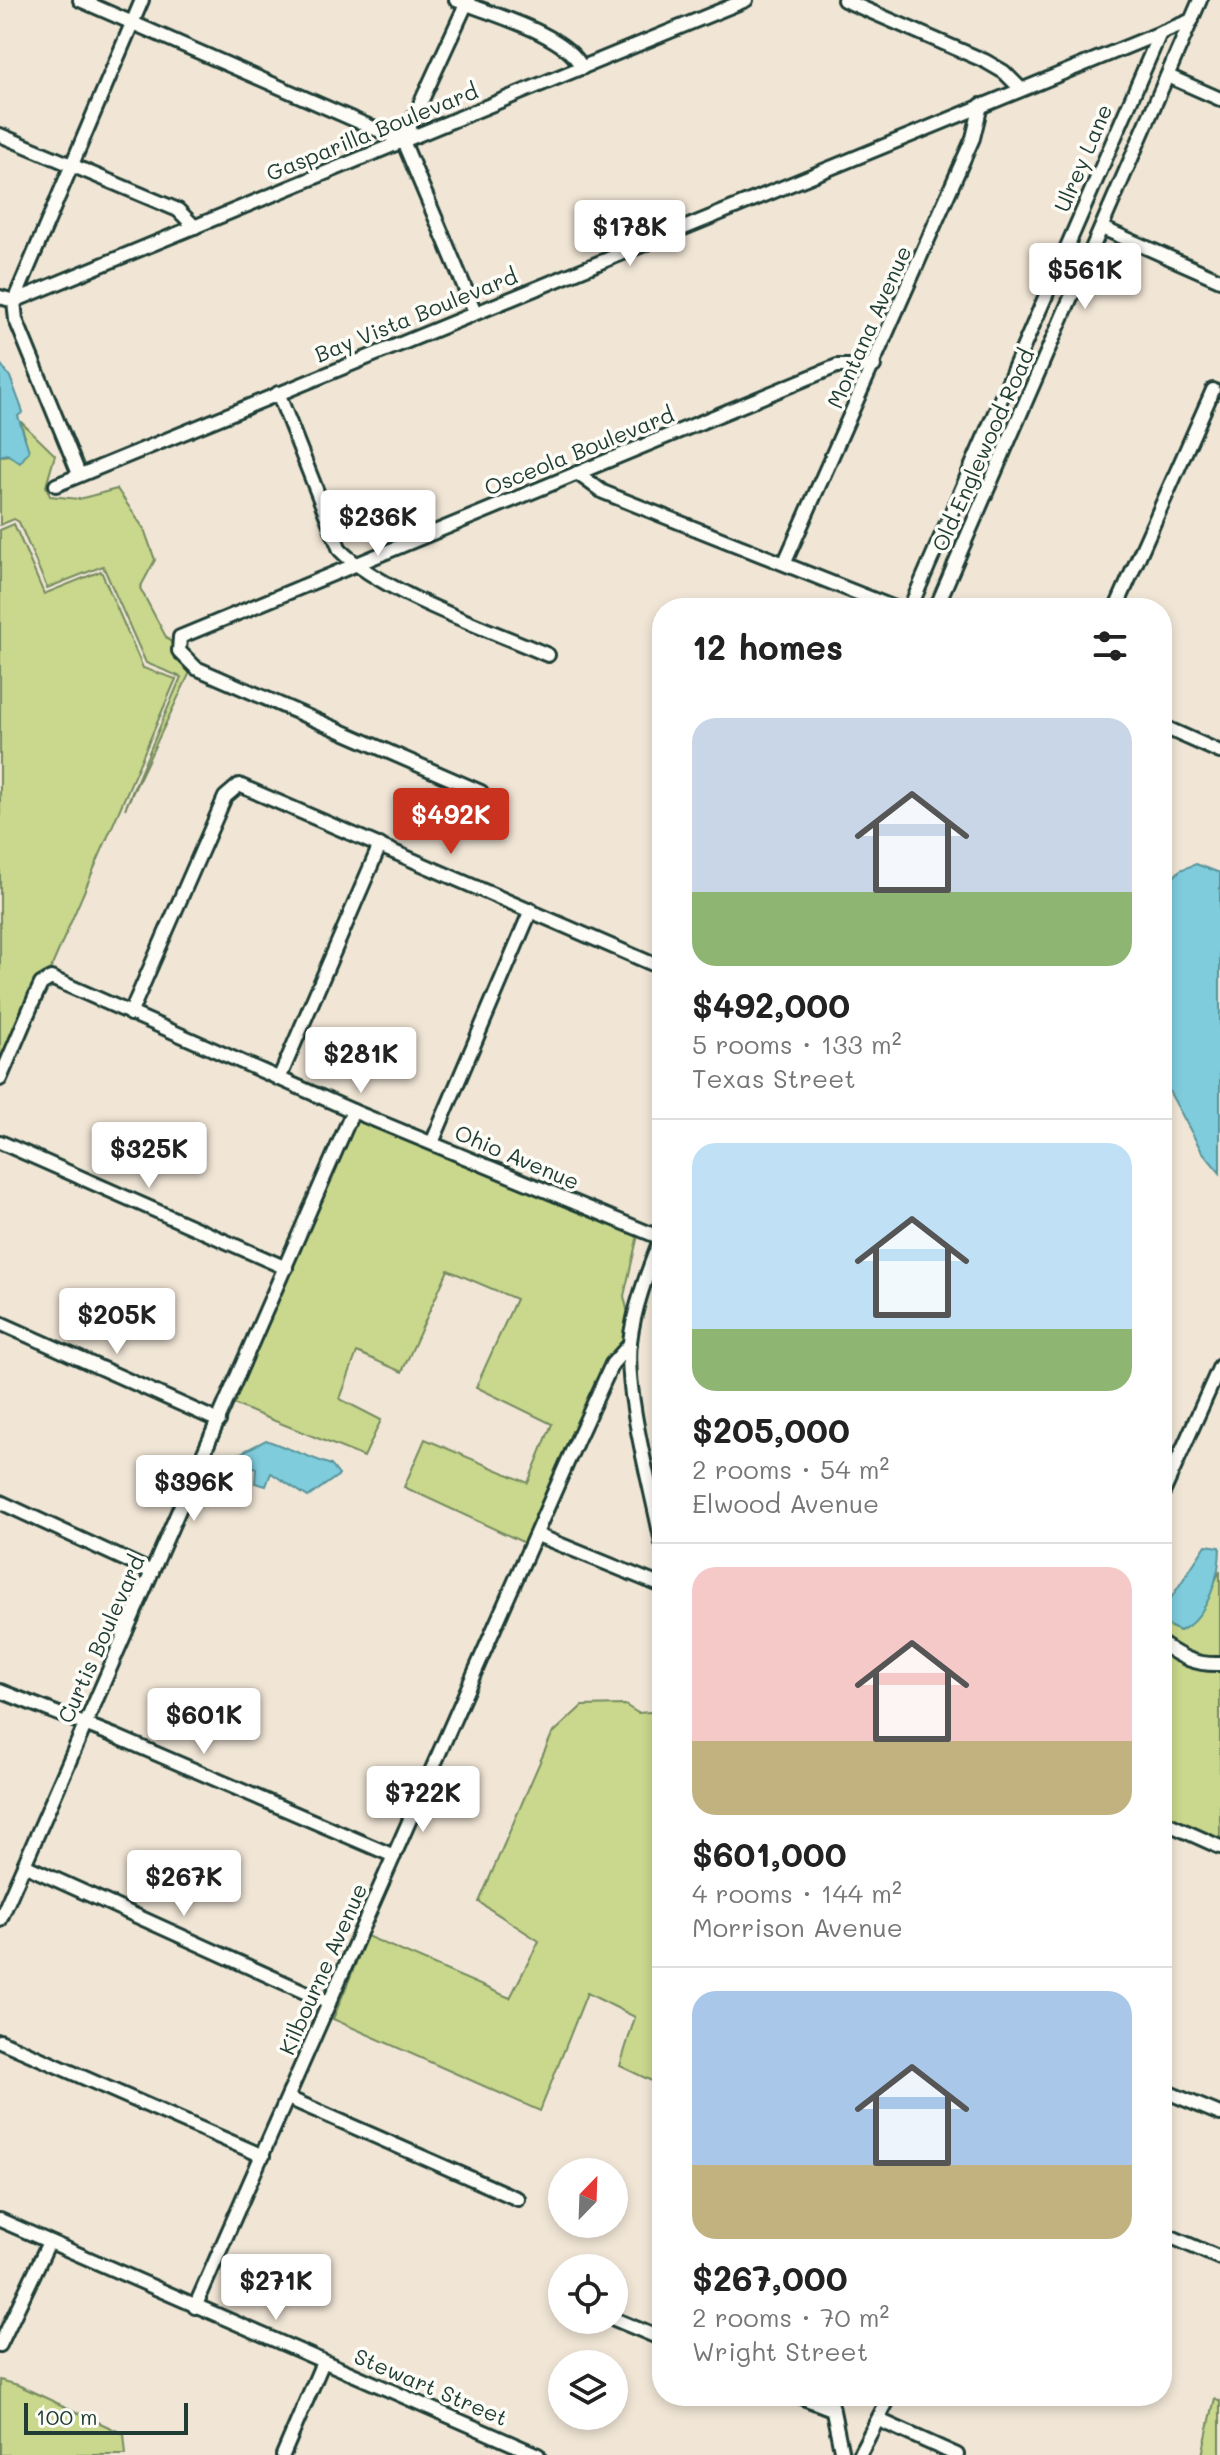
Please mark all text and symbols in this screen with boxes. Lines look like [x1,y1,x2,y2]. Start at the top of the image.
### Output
street label: Gasparilla Boulevard [262,76,482,187]
street label: Ulrey Lane [1047,99,1118,216]
pin: $178K [574,200,686,268]
text: $178K [592,209,668,243]
street label: Montana Avenue [820,241,917,413]
pin: $561K [1029,243,1141,311]
text: $561K [1047,252,1123,286]
street label: Bay Vista Boulevard [310,261,521,368]
street label: Old Englewood Road [925,344,1040,556]
street label: Osceola Boulevard [480,399,678,502]
pin: $236K [322,490,434,558]
text: $236K [338,499,418,533]
text: 12 homes [692,624,843,669]
icon: filters [1088,624,1132,668]
icon: home [840,770,984,914]
pin: $492K [395,788,507,856]
text: $492K [411,797,491,831]
text: $492,000 [692,982,850,1027]
pin: $281K [305,1027,417,1095]
text: 5 rooms · 133 m² [692,1027,902,1061]
text: $281K [323,1036,399,1070]
text: Texas Street [692,1061,856,1095]
street label: Ohio Avenue [450,1117,584,1196]
pin: $325K [93,1122,205,1190]
text: $325K [110,1131,188,1165]
icon: home [840,1195,984,1339]
pin: $205K [61,1288,173,1356]
text: $205K [77,1297,157,1331]
text: $205,000 [692,1407,850,1452]
text: 2 rooms · 54 m² [692,1452,889,1486]
pin: $396K [138,1455,250,1523]
text: $396K [154,1464,234,1498]
text: Elwood Avenue [692,1486,879,1520]
street label: Curtis Boulevard [50,1550,151,1727]
icon: home [840,1619,984,1763]
pin: $601K [148,1688,260,1756]
text: $601K [165,1697,243,1731]
pin: $722K [367,1766,479,1834]
text: $722K [385,1775,461,1809]
text: $601,000 [692,1831,847,1876]
pin: $267K [128,1850,240,1918]
text: $267K [145,1859,223,1893]
text: 4 rooms · 144 m² [692,1876,902,1910]
street label: Kilbourne Avenue [272,1879,373,2059]
text: Morrison Avenue [692,1910,903,1944]
icon: home [840,2043,984,2187]
north arrow [548,2158,628,2238]
map controls [548,2158,628,2430]
pin: $271K [220,2254,332,2322]
button: locate [548,2254,628,2334]
text: $267,000 [692,2255,848,2300]
text: $271K [239,2263,313,2297]
text: 2 rooms · 70 m² [692,2300,889,2334]
text: Wright Street [692,2334,868,2368]
street label: Stewart Street [350,2341,512,2432]
button: layers [548,2350,628,2430]
scale bar [24,2399,188,2435]
text: 100 m [36,2402,98,2431]

